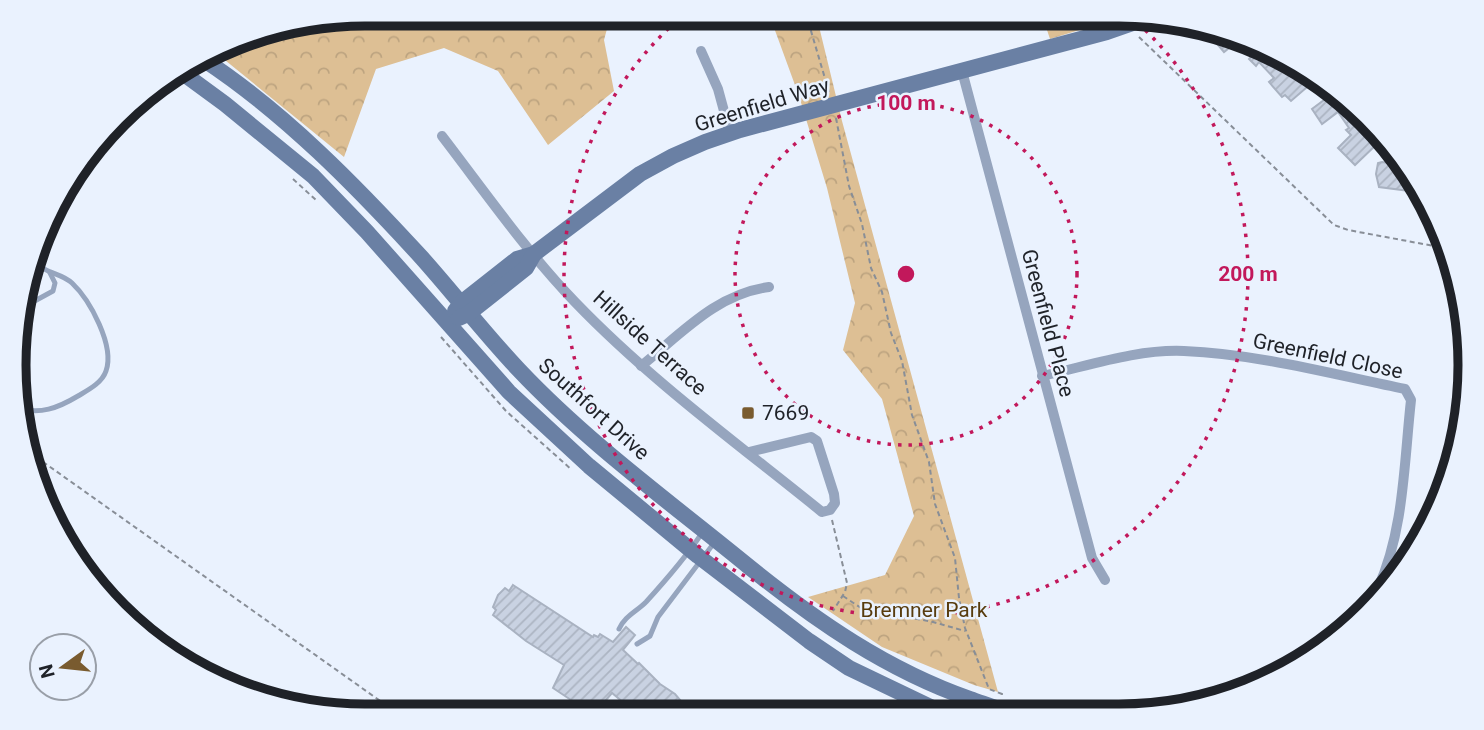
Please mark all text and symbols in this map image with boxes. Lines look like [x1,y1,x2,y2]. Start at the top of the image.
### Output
street label: Greenfield Way [692,73,832,137]
text: 100 m [876,91,936,115]
street label: Greenfield Place [1017,247,1079,399]
centre of rings [894,262,918,286]
text: 200 m [1218,262,1278,286]
street label: Hillside Terrace [588,286,712,400]
street label: Greenfield Close [1251,328,1405,384]
street label: Southfort Drive [534,353,654,465]
place label: 7669 [762,401,809,425]
marker: 7669 [740,405,756,421]
park label: Bremner Park [861,598,988,622]
north arrow [28,632,98,702]
text: N [34,662,60,681]

